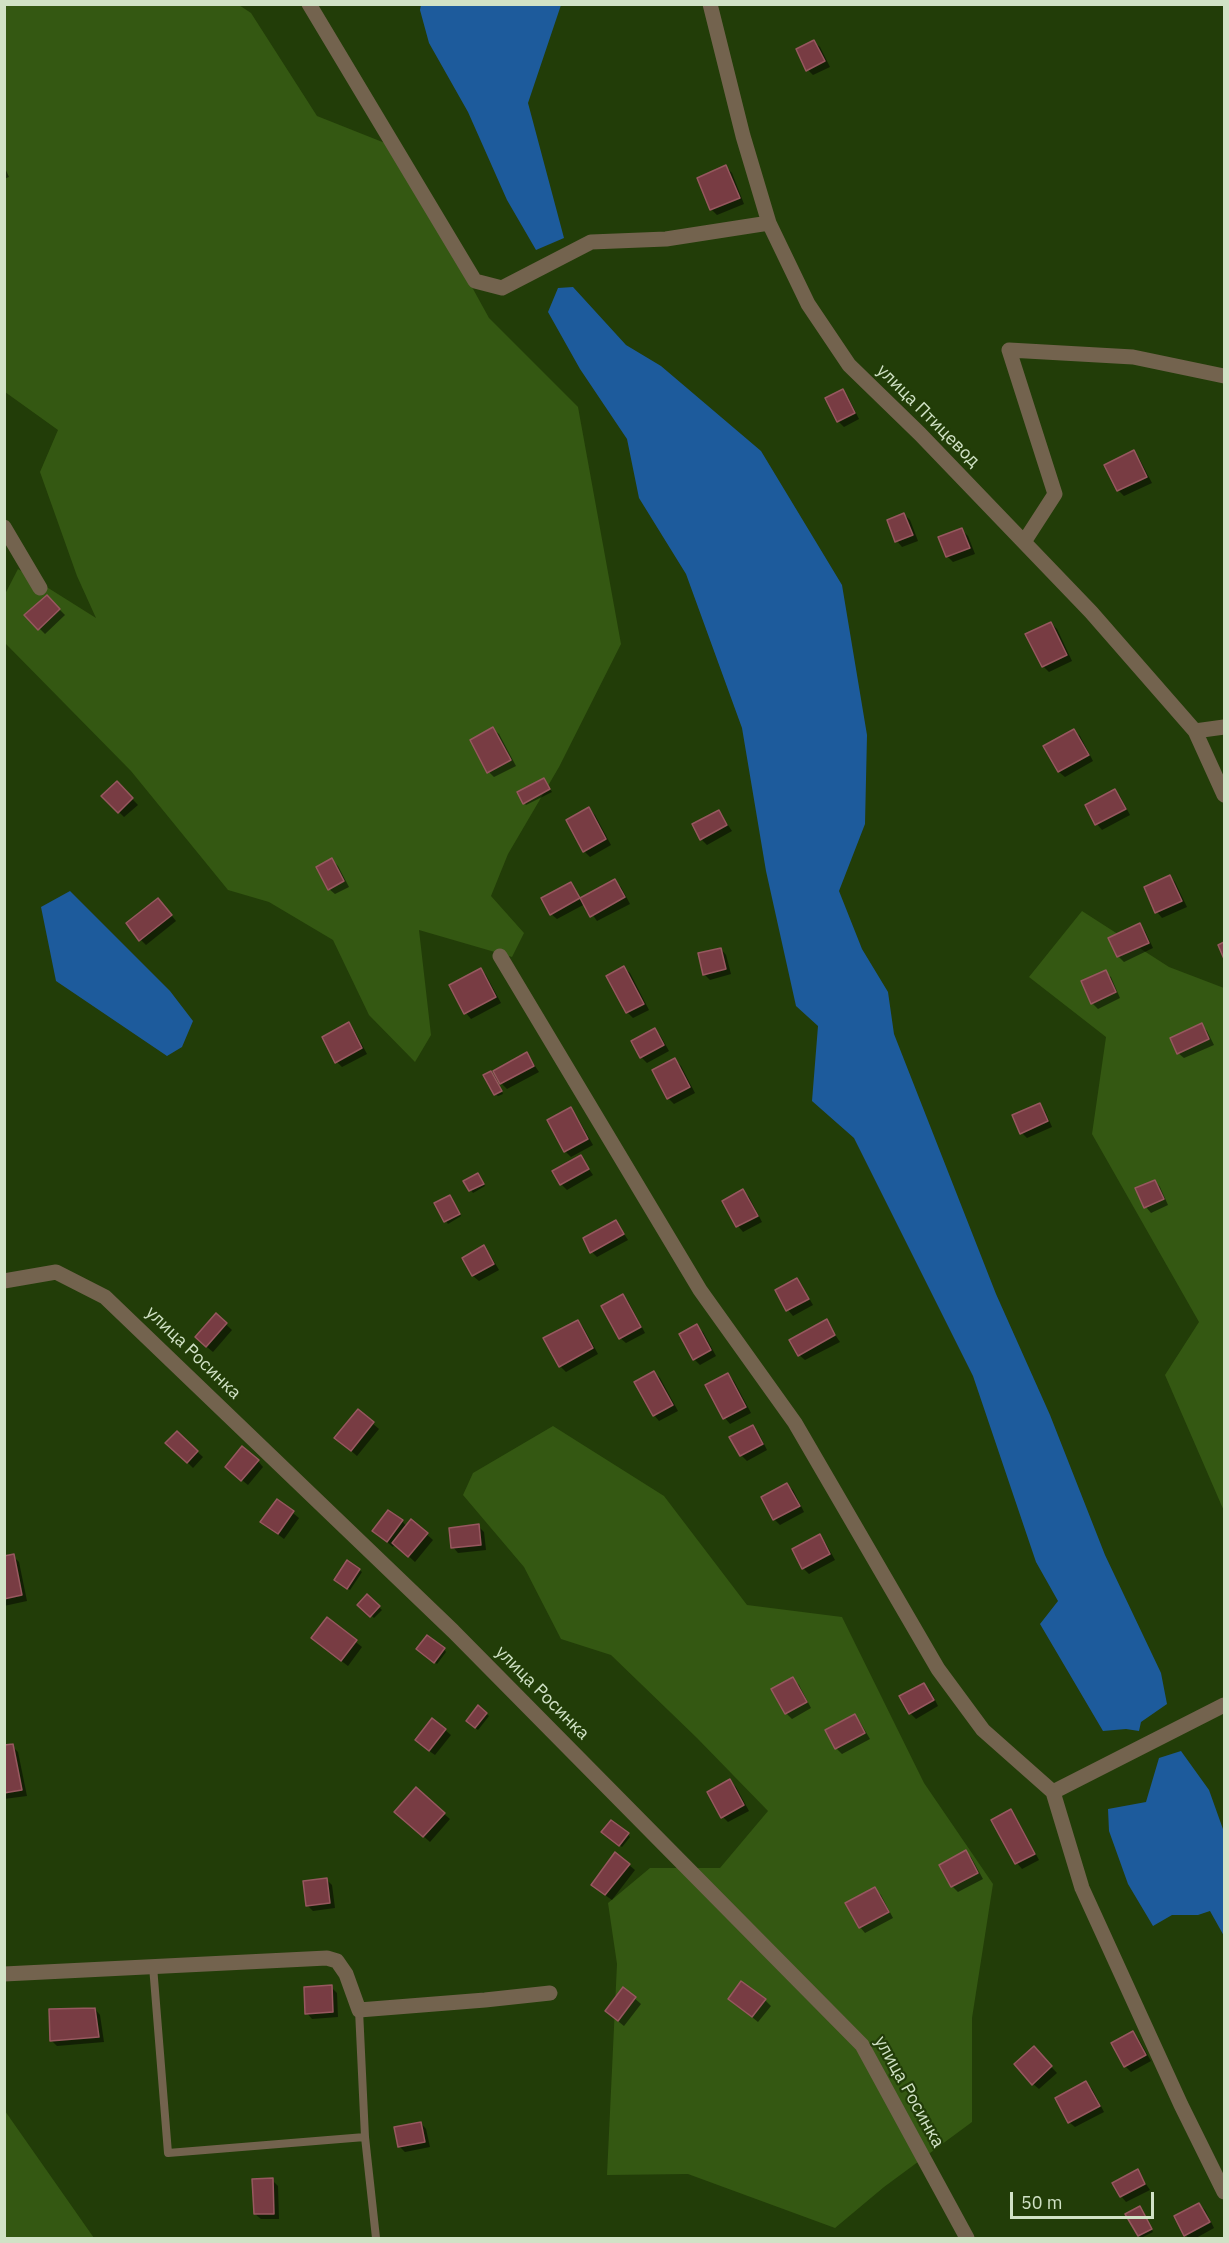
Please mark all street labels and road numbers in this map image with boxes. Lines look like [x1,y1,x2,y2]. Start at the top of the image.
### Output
street label: улица Птицевод [872,360,984,472]
street label: улица Росинка [141,1302,245,1404]
street label: улица Росинка [490,1641,594,1745]
street label: улица Росинка [869,2032,949,2152]

